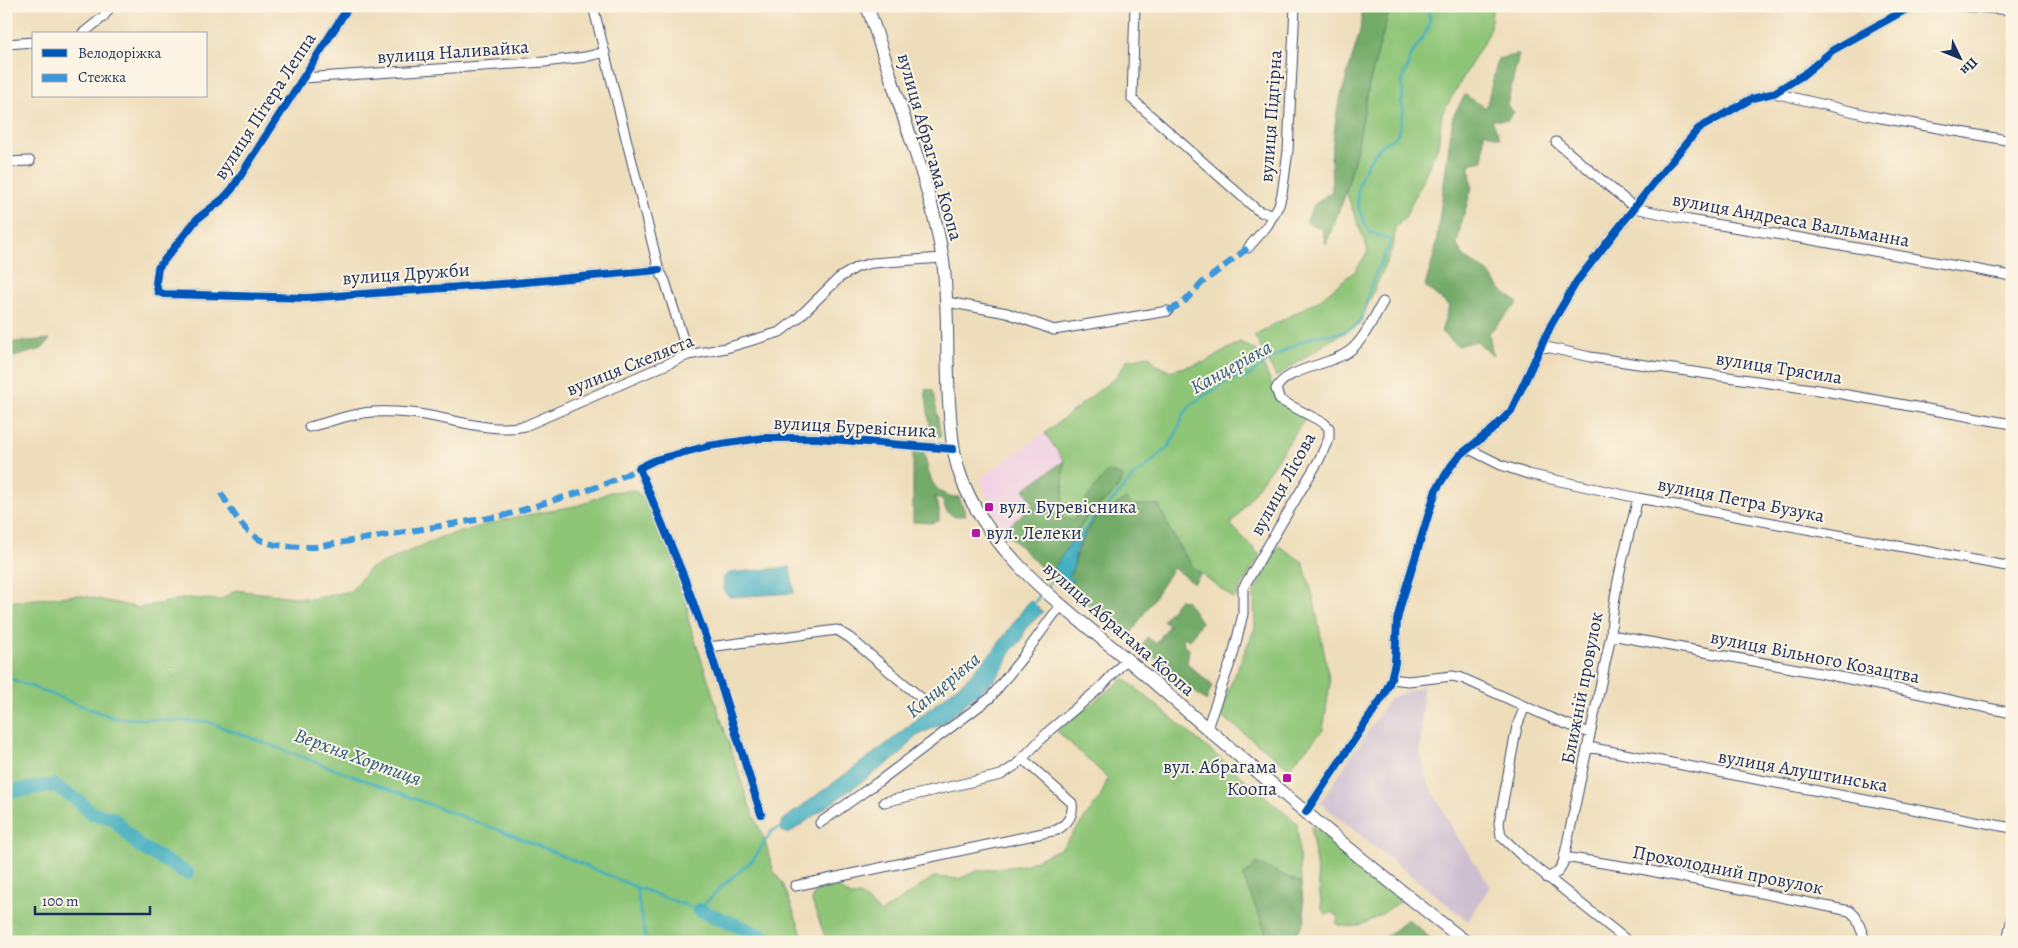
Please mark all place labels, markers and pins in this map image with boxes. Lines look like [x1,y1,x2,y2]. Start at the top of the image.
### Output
place label: вул. Буревісника [999,494,1137,520]
marker: вул. Буревісника [983,501,995,513]
place label: вул. Лелеки [986,520,1082,546]
marker: вул. Лелеки [970,527,982,539]
place label: вул. Абрагама Коопа [1163,754,1277,802]
marker: вул. Абрагама Коопа [1281,772,1293,784]

